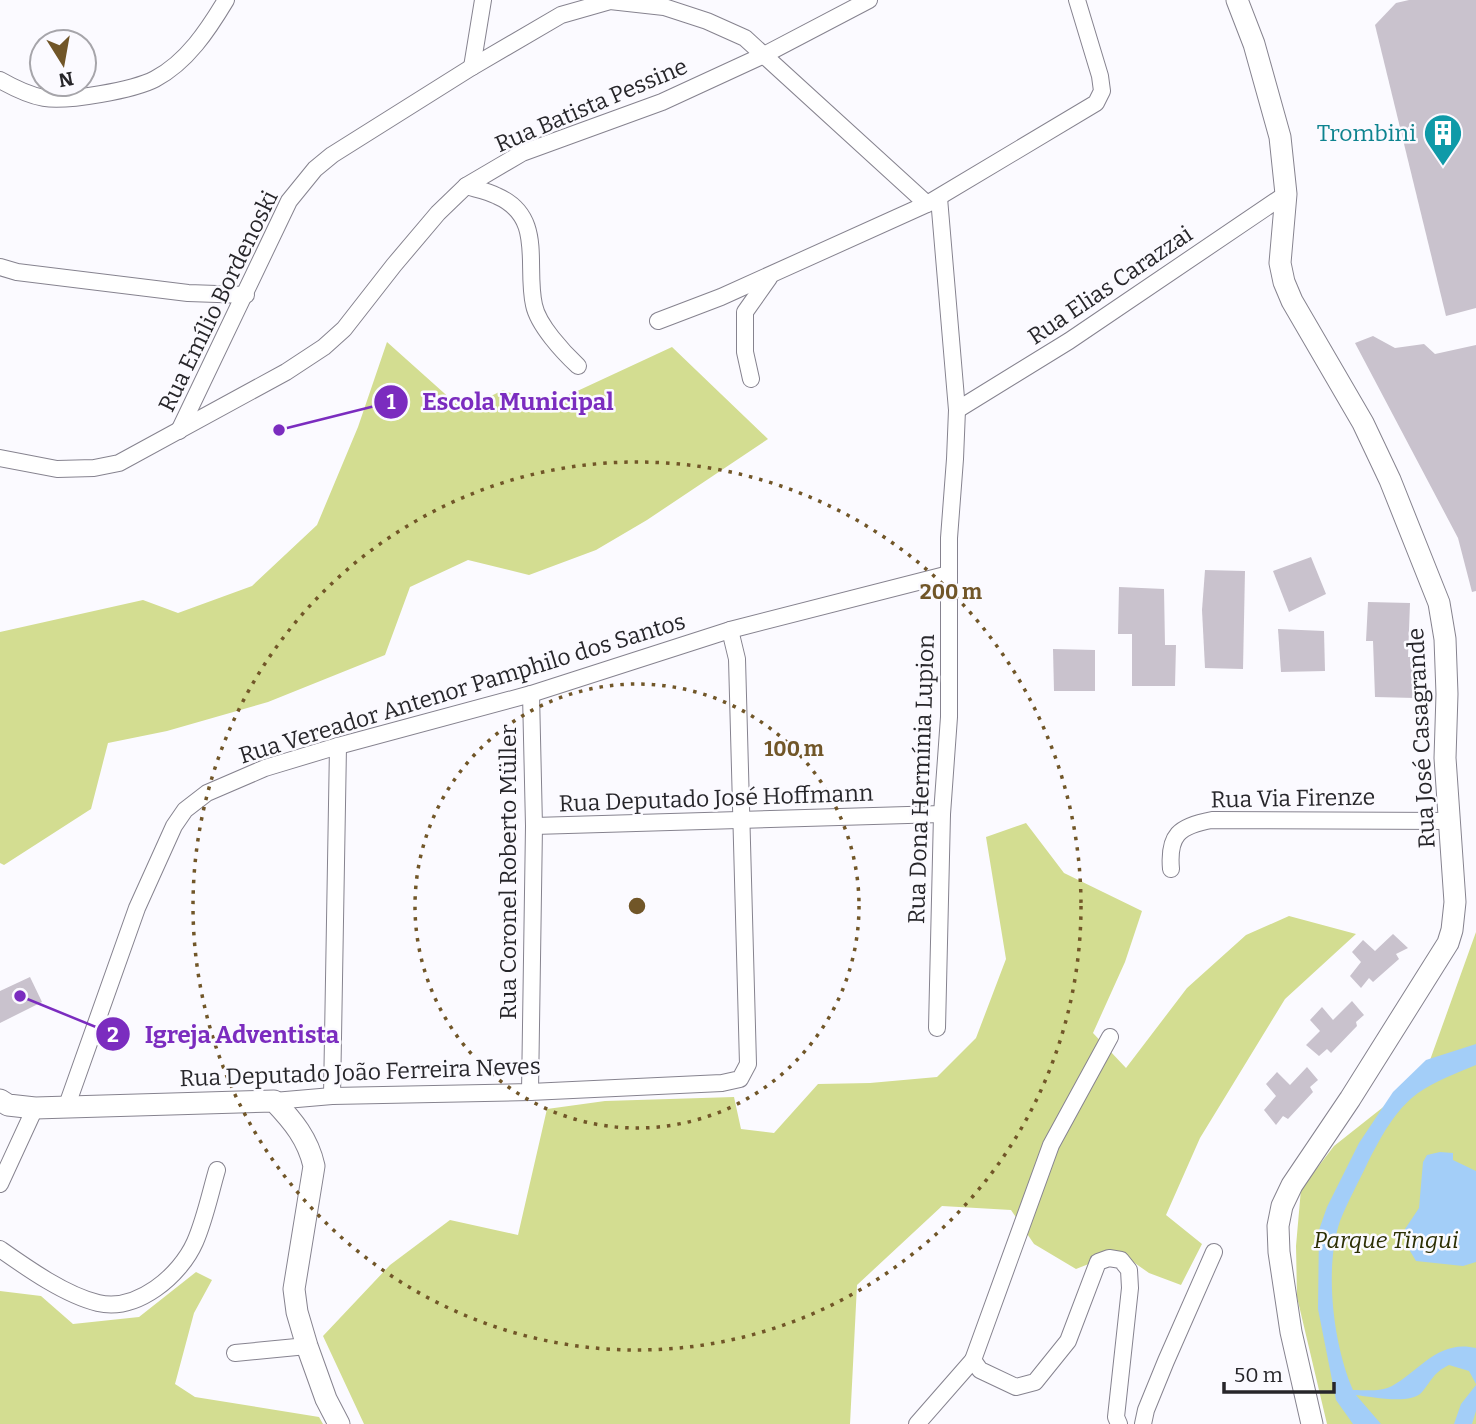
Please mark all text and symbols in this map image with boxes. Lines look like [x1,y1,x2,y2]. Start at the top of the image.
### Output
north arrow [28,28,98,98]
street label: Rua Batista Pessine [491,52,691,158]
text: N [56,67,76,92]
building icon: Trombini [1422,112,1464,167]
place label: Trombini [1317,119,1416,147]
street label: Rua Emílio Bordenoski [152,186,284,416]
street label: Rua Elias Carazzai [1022,220,1198,350]
callout: Escola Municipal [373,379,628,424]
text: Escola Municipal [422,388,614,416]
text: 1 [386,389,396,415]
text: 200 m [920,579,982,605]
street label: Rua Vereador Antenor Pamphilo dos Santos [236,607,688,769]
street label: Rua José Casagrande [1401,627,1441,849]
street label: Rua Dona Hermínia Lupion [902,633,940,924]
street label: Rua Coronel Roberto Müller [494,724,522,1020]
text: 100 m [764,736,824,762]
street label: Rua Deputado José Hoffmann [558,779,874,817]
street label: Rua Via Firenze [1210,783,1376,813]
centre of rings [625,894,649,918]
callout: Igreja Adventista [96,1012,353,1057]
text: Igreja Adventista [145,1021,340,1049]
text: 2 [107,1022,119,1048]
street label: Rua Deputado João Ferreira Neves [179,1052,541,1092]
park label: Parque Tingui [1313,1226,1459,1254]
scale bar [1224,1350,1334,1394]
text: 50 m [1234,1362,1283,1388]

